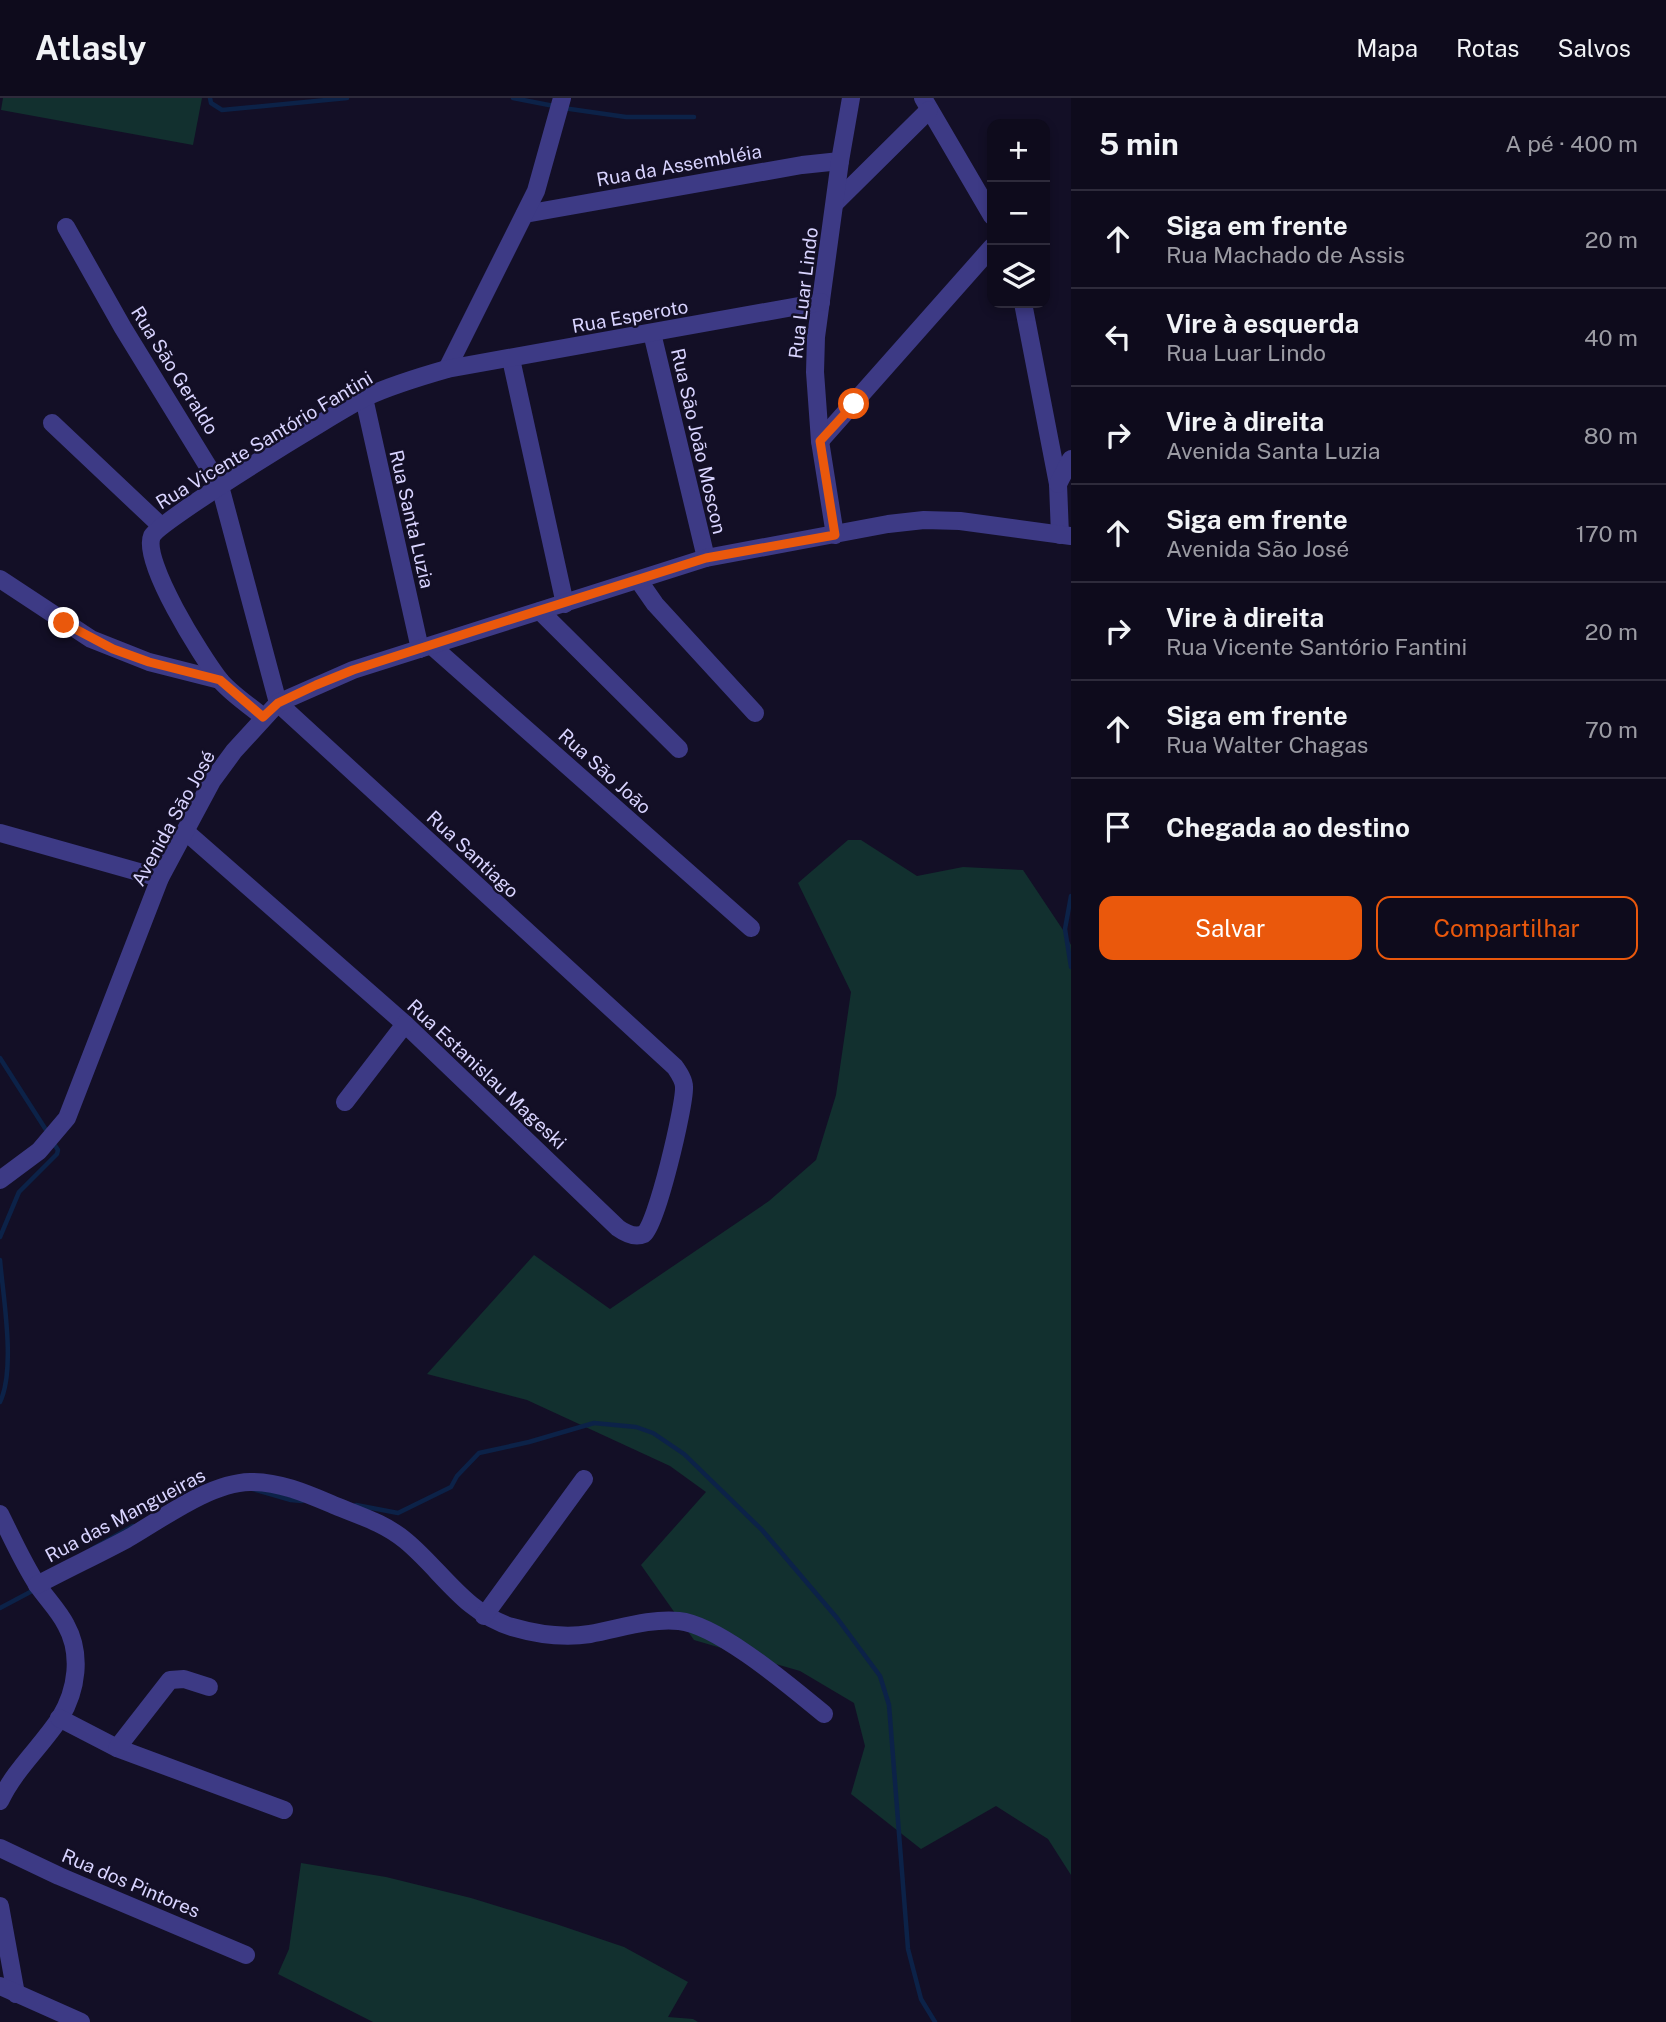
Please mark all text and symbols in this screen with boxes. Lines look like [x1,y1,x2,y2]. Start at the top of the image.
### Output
text: Atlasly [35,29,146,67]
text: Mapa [1356,34,1418,62]
text: Rotas [1456,34,1519,62]
text: Salvos [1557,34,1631,62]
map controls [987,119,1050,308]
button: + [987,119,1050,182]
text: 5 min [1099,126,1179,162]
text: A pé · 400 m [1505,130,1638,157]
street label: Rua da Assembléia [595,140,763,190]
button: − [987,182,1050,245]
text: Siga em frente [1166,210,1348,241]
icon: ahead [1099,220,1137,258]
street label: Rua Luar Lindo [784,226,822,360]
text: 20 m [1585,226,1638,253]
text: Rua Machado de Assis [1166,241,1405,268]
button: layers [987,245,1050,308]
street label: Rua Esperoto [570,295,690,337]
street label: Rua São Geraldo [127,302,223,438]
text: Vire à esquerda [1166,308,1359,339]
icon: left [1099,318,1137,356]
text: 40 m [1584,324,1638,351]
text: Rua Luar Lindo [1166,339,1326,366]
street label: Rua São João Moscon [667,346,731,536]
street label: Rua Vicente Santório Fantini [152,366,376,514]
route start [838,388,869,419]
text: Vire à direita [1166,406,1324,437]
icon: right [1099,416,1137,454]
text: 80 m [1584,422,1638,449]
text: Avenida Santa Luzia [1166,437,1380,464]
street label: Rua Santa Luzia [385,448,439,590]
text: Siga em frente [1166,504,1348,535]
icon: ahead [1099,514,1137,552]
text: 170 m [1576,520,1638,547]
text: Avenida São José [1166,535,1349,562]
text: Vire à direita [1166,602,1324,633]
route end [48,607,79,638]
icon: right [1099,612,1137,650]
text: 20 m [1585,618,1638,645]
text: Rua Vicente Santório Fantini [1166,633,1467,660]
text: Siga em frente [1166,700,1348,731]
icon: ahead [1099,710,1137,748]
text: 70 m [1585,716,1638,743]
street label: Rua São João [554,724,656,818]
text: Rua Walter Chagas [1166,731,1368,758]
street label: Avenida São José [127,746,219,890]
street label: Rua Santiago [423,806,523,902]
icon: arrive [1099,808,1137,846]
text: Chegada ao destino [1166,812,1410,843]
button: Salvar [1099,896,1362,960]
button: Compartilhar [1376,896,1638,960]
street label: Rua Estanislau Mageski [403,995,571,1153]
street label: Rua das Mangueiras [41,1463,209,1567]
street label: Rua dos Pintores [59,1844,203,1922]

